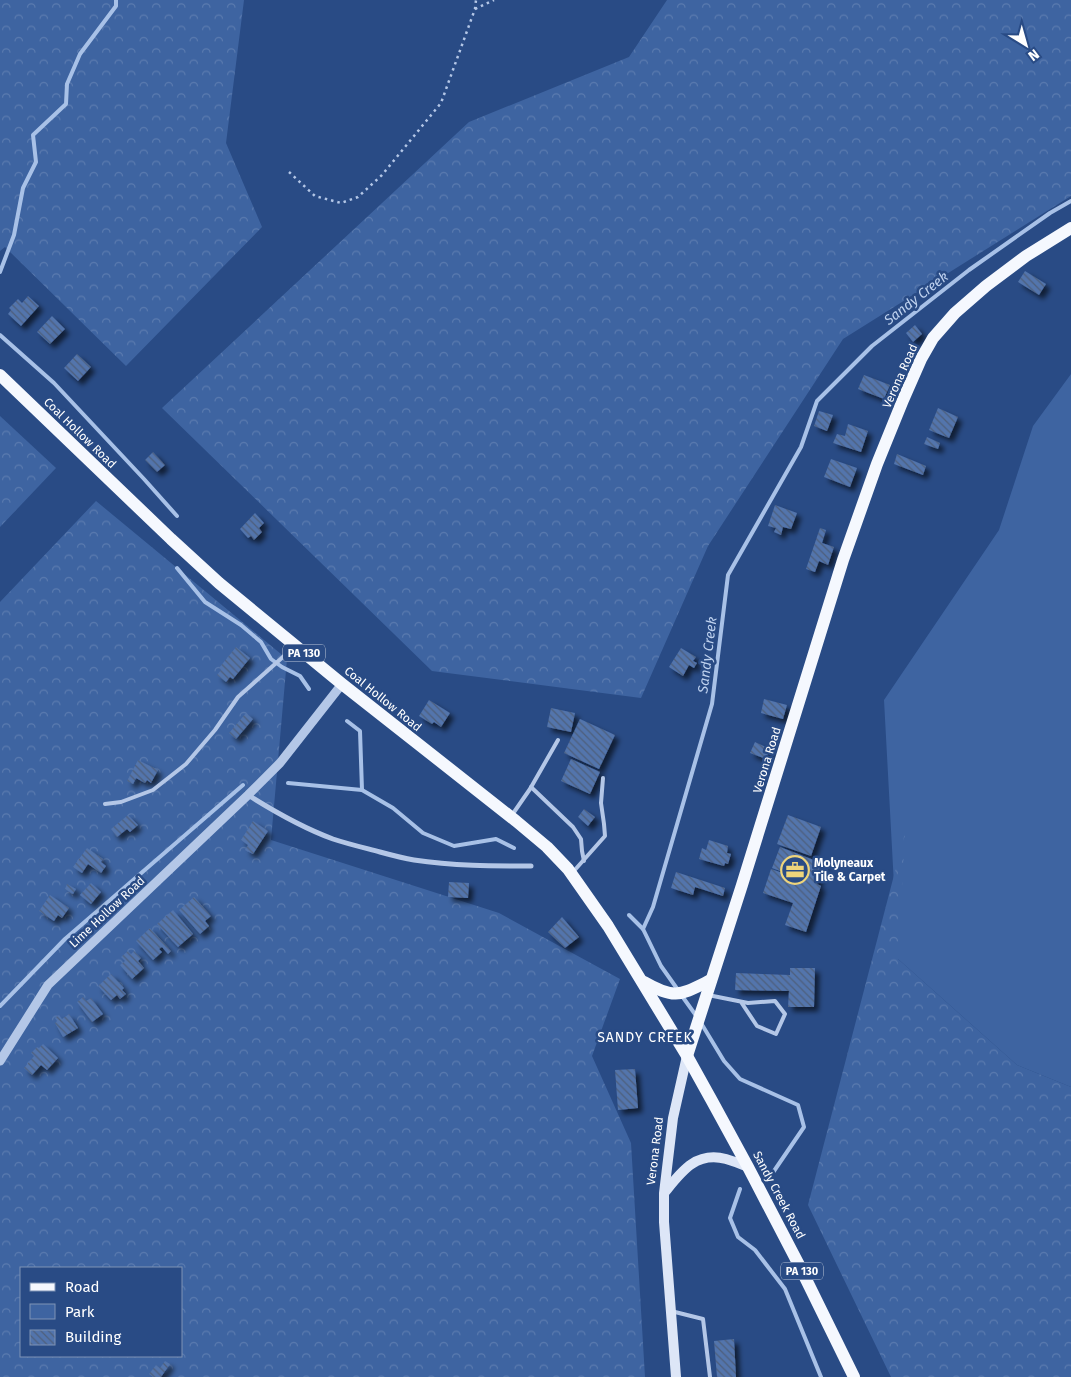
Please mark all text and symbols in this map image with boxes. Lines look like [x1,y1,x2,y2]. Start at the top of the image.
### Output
north arrow [1001,20,1051,70]
text: N [1025,45,1042,65]
water label: Sandy Creek [880,268,952,329]
street label: Verona Road [880,342,920,410]
street label: Coal Hollow Road [41,395,119,471]
water label: Sandy Creek [694,616,721,695]
road number: PA 130 [283,644,325,661]
street label: Coal Hollow Road [342,664,424,734]
street label: Verona Road [750,725,784,795]
office icon: Molyneaux Tile & Carpet [780,855,810,885]
place label: Molyneaux Tile & Carpet [814,856,886,884]
street label: Lime Hollow Road [66,873,148,951]
district label: SANDY CREEK [597,1029,693,1046]
street label: Verona Road [644,1116,666,1186]
street label: Sandy Creek Road [750,1149,808,1241]
road number: PA 130 [781,1262,823,1280]
legend [20,1267,182,1357]
text: Road [65,1278,100,1296]
text: Park [65,1303,95,1321]
text: Building [65,1328,121,1346]

